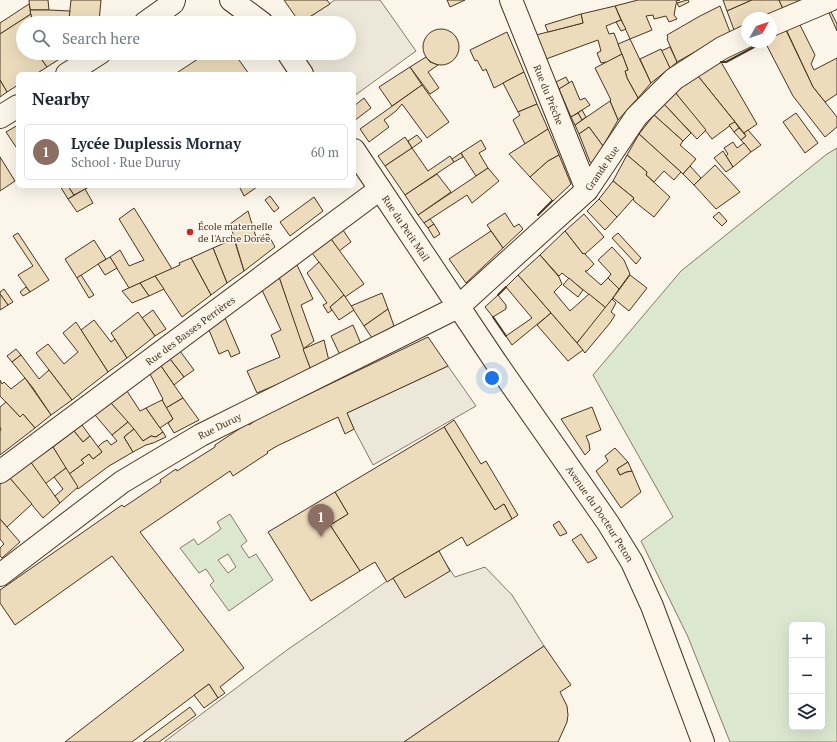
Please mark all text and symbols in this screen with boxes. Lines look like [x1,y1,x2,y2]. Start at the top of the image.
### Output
north arrow [741,12,777,48]
search box [16,16,356,60]
icon: search [30,27,52,49]
text: Search here [62,28,140,48]
street label: Rue du Prêche [531,63,567,127]
text: Nearby [32,87,90,110]
text: Lycée Duplessis Mornay [71,133,241,153]
text: 1 [42,143,50,161]
text: 60 m [311,143,339,161]
street label: Grande Rue [582,143,622,193]
text: School · Rue Duruy [71,153,181,171]
street label: Rue du Petit Mail [380,193,433,264]
place label: École maternelle de l'Arche Dorée [198,220,273,245]
marker: École maternelle de l'Arche Dorée [185,227,195,237]
street label: Rue des Basses Perrières [143,293,237,368]
your location [482,368,502,388]
street label: Rue Duruy [196,409,244,442]
street label: Avenue du Docteur Peton [563,463,637,564]
pin: 1 [308,504,334,537]
map controls [789,622,825,730]
button: + [789,622,825,658]
button: − [789,658,825,694]
button: layers [789,694,825,730]

